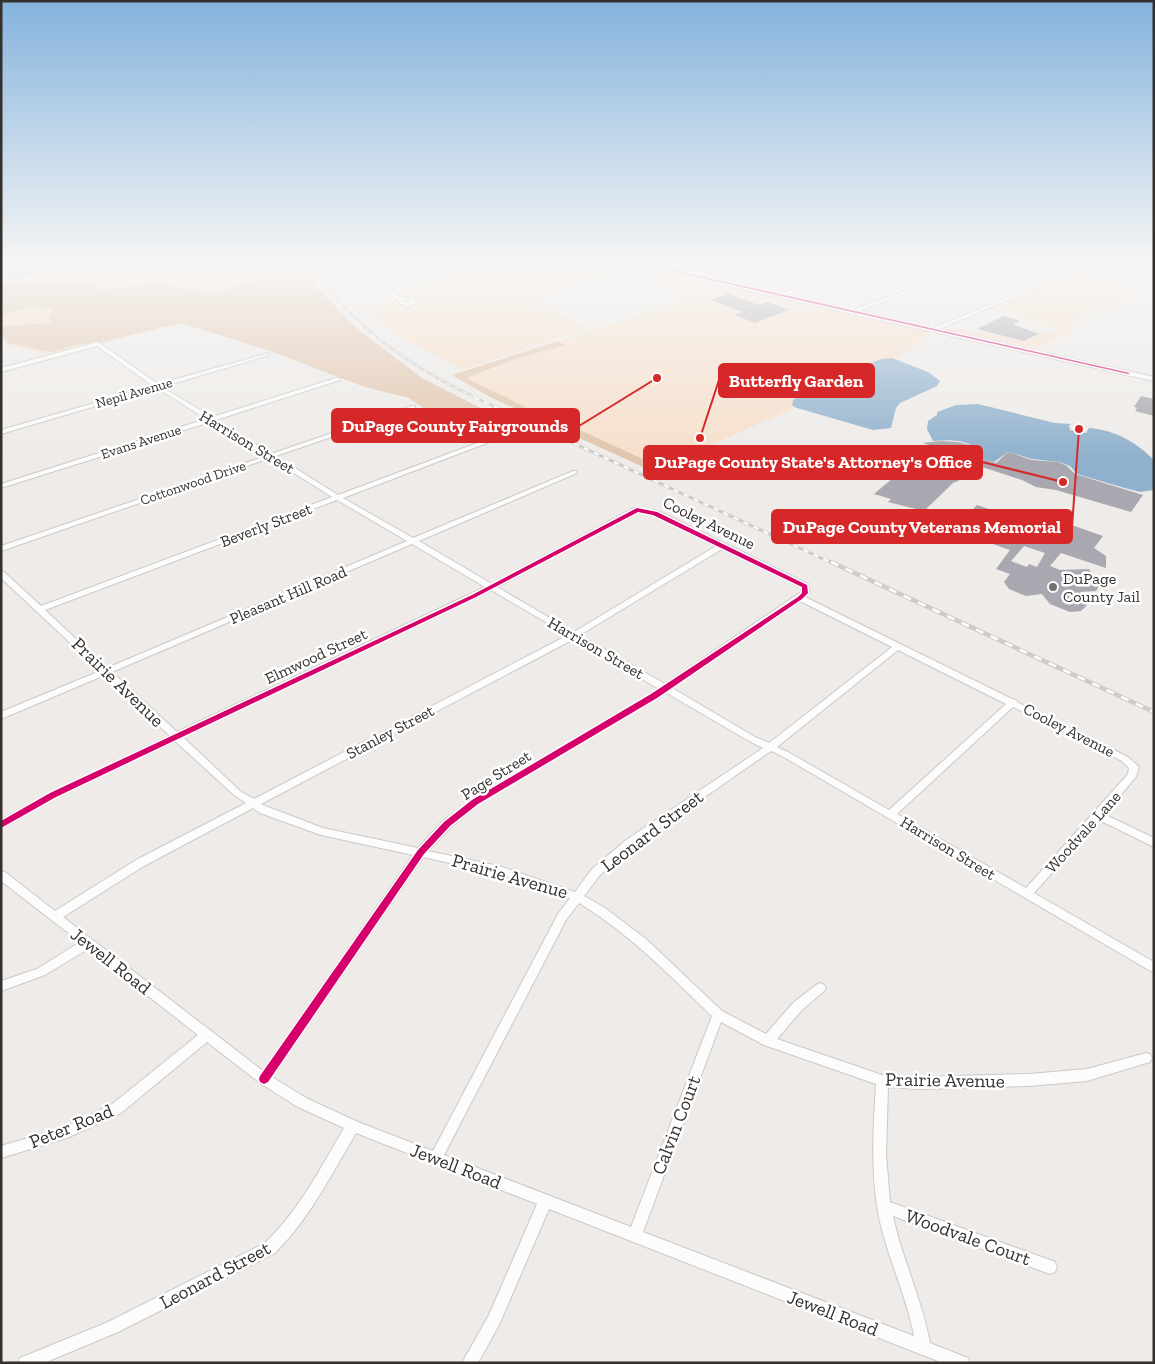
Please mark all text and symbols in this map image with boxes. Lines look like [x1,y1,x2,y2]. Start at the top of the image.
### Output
callout: Butterfly Garden [719,364,874,397]
text: Butterfly Garden [729,370,864,392]
street label: Nepil Avenue [94,374,175,412]
street label: Harrison Street [196,406,298,478]
callout: DuPage County Fairgrounds [332,409,579,442]
text: DuPage County Fairgrounds [342,415,568,437]
street label: Evans Avenue [99,421,184,463]
callout: DuPage County State's Attorney's Office [644,446,982,479]
text: DuPage County State's Attorney's Office [654,451,972,473]
street label: Cottonwood Drive [138,457,248,509]
street label: Cooley Avenue [660,493,758,553]
street label: Beverly Street [218,499,315,551]
callout: DuPage County Veterans Memorial [772,510,1072,543]
text: DuPage County Veterans Memorial [783,516,1061,538]
street label: Pleasant Hill Road [227,562,350,628]
place label: DuPage County Jail [1063,569,1140,606]
marker: DuPage County Jail [1047,581,1059,593]
street label: Harrison Street [545,613,647,683]
street label: Elmwood Street [262,624,370,688]
street label: Prairie Avenue [67,632,169,732]
street label: Cooley Avenue [1020,699,1118,761]
street label: Stanley Street [343,701,437,763]
street label: Page Street [458,746,535,804]
street label: Leonard Street [596,785,708,877]
street label: Woodvale Lane [1041,787,1125,877]
street label: Harrison Street [897,812,999,884]
street label: Prairie Avenue [449,848,571,904]
street label: Jewell Road [66,923,156,1000]
street label: Prairie Avenue [885,1067,1005,1093]
street label: Calvin Court [647,1072,705,1178]
street label: Peter Road [26,1099,117,1153]
street label: Jewell Road [407,1138,505,1194]
street label: Woodvale Court [902,1204,1034,1270]
street label: Leonard Street [156,1236,274,1314]
street label: Jewell Road [784,1285,882,1341]

